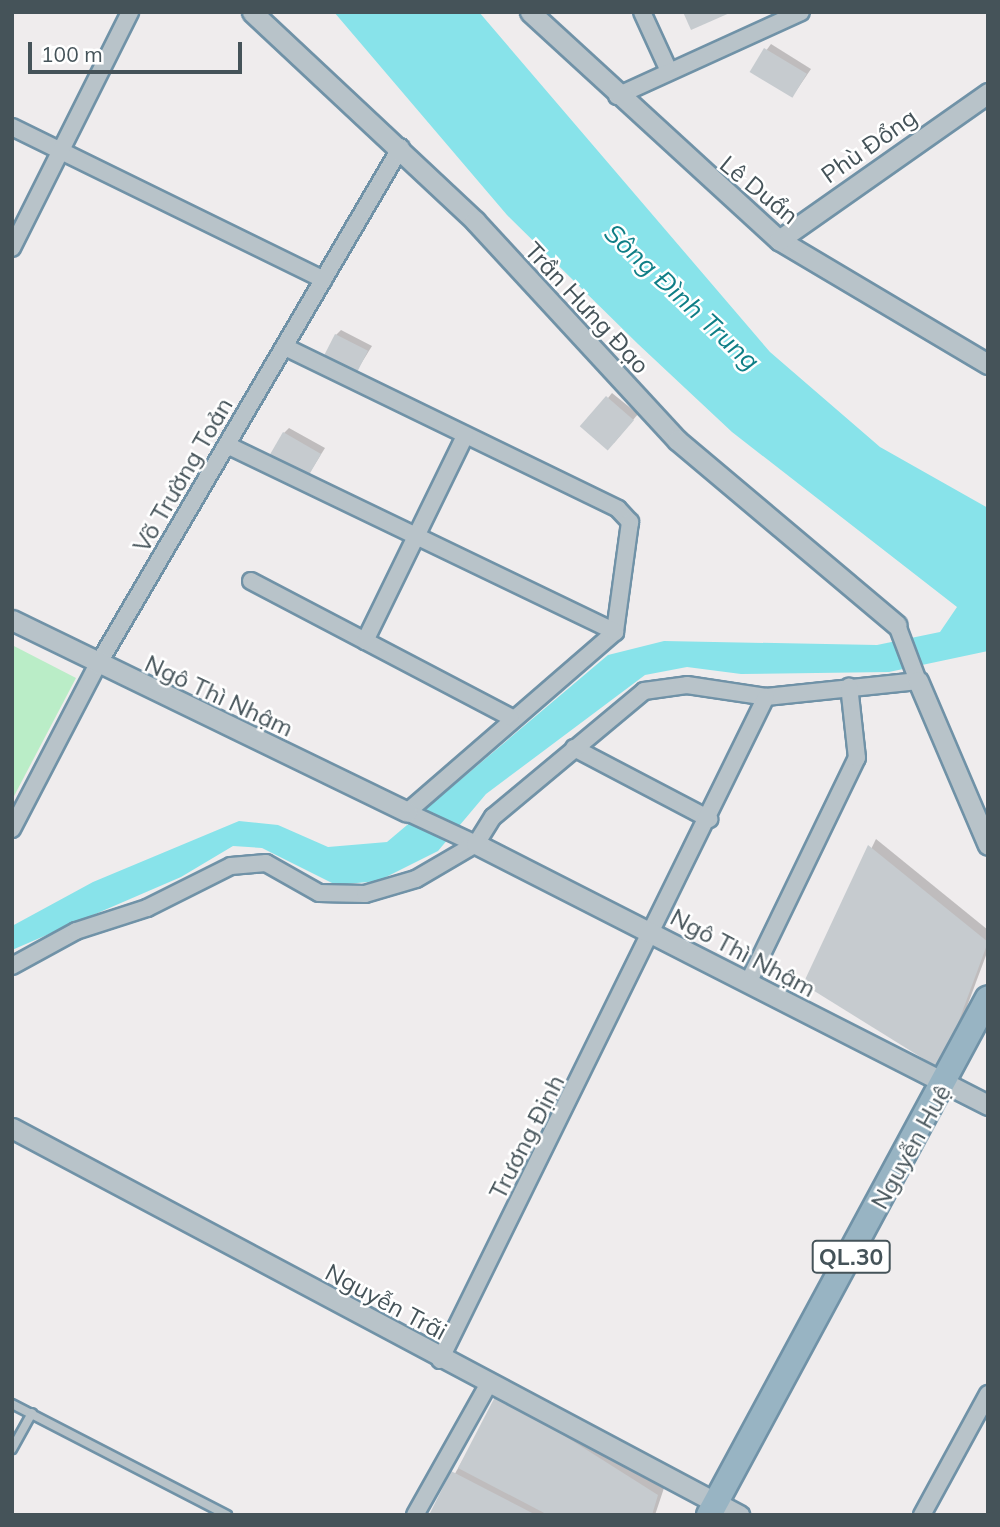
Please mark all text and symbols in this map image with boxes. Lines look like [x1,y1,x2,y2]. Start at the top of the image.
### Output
scale bar [32,28,245,72]
text: 100 m [41,41,103,67]
street label: Phù Đổng [816,103,922,189]
street label: Lê Duẩn [714,150,804,230]
water label: Sông Đình Trung [598,217,766,377]
street label: Trần Hưng Đạo [519,236,655,380]
street label: Võ Trường Toản [127,393,239,557]
street label: Ngô Thì Nhậm [140,649,298,743]
street label: Ngô Thì Nhậm [665,903,821,1003]
street label: Trương Định [483,1070,571,1204]
street label: Nguyễn Huệ [865,1080,957,1214]
road number: QL.30 [811,1238,891,1276]
street label: Nguyễn Trãi [320,1258,452,1346]

